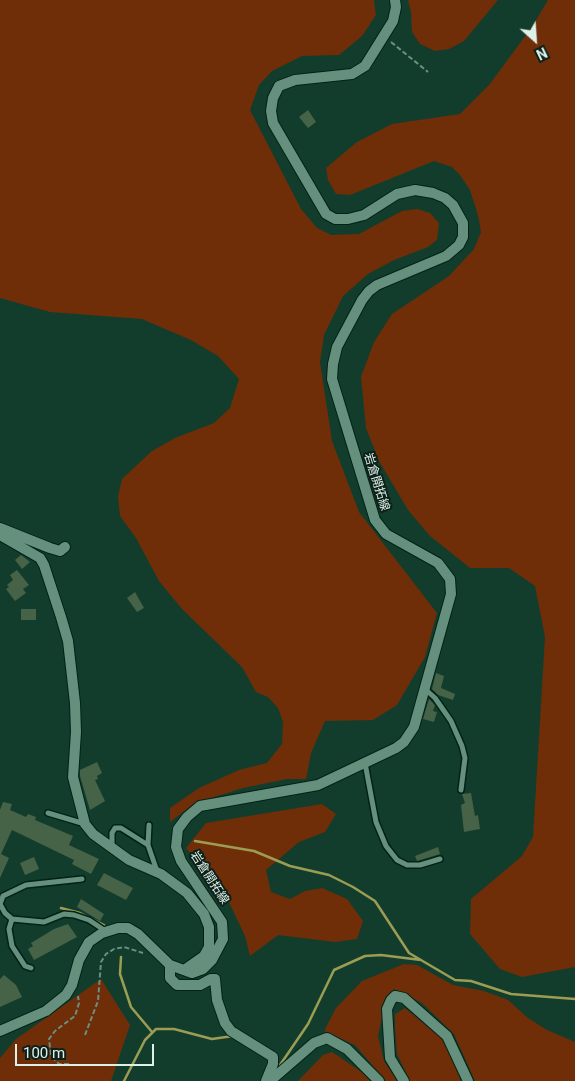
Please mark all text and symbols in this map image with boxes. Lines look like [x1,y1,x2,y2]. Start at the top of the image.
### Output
north arrow [510,15,560,65]
text: N [534,44,550,63]
street label: 岩倉開拓線 [360,451,392,513]
street label: 岩倉開拓線 [187,849,231,907]
scale bar [18,1034,156,1066]
text: 100 m [23,1044,65,1062]

